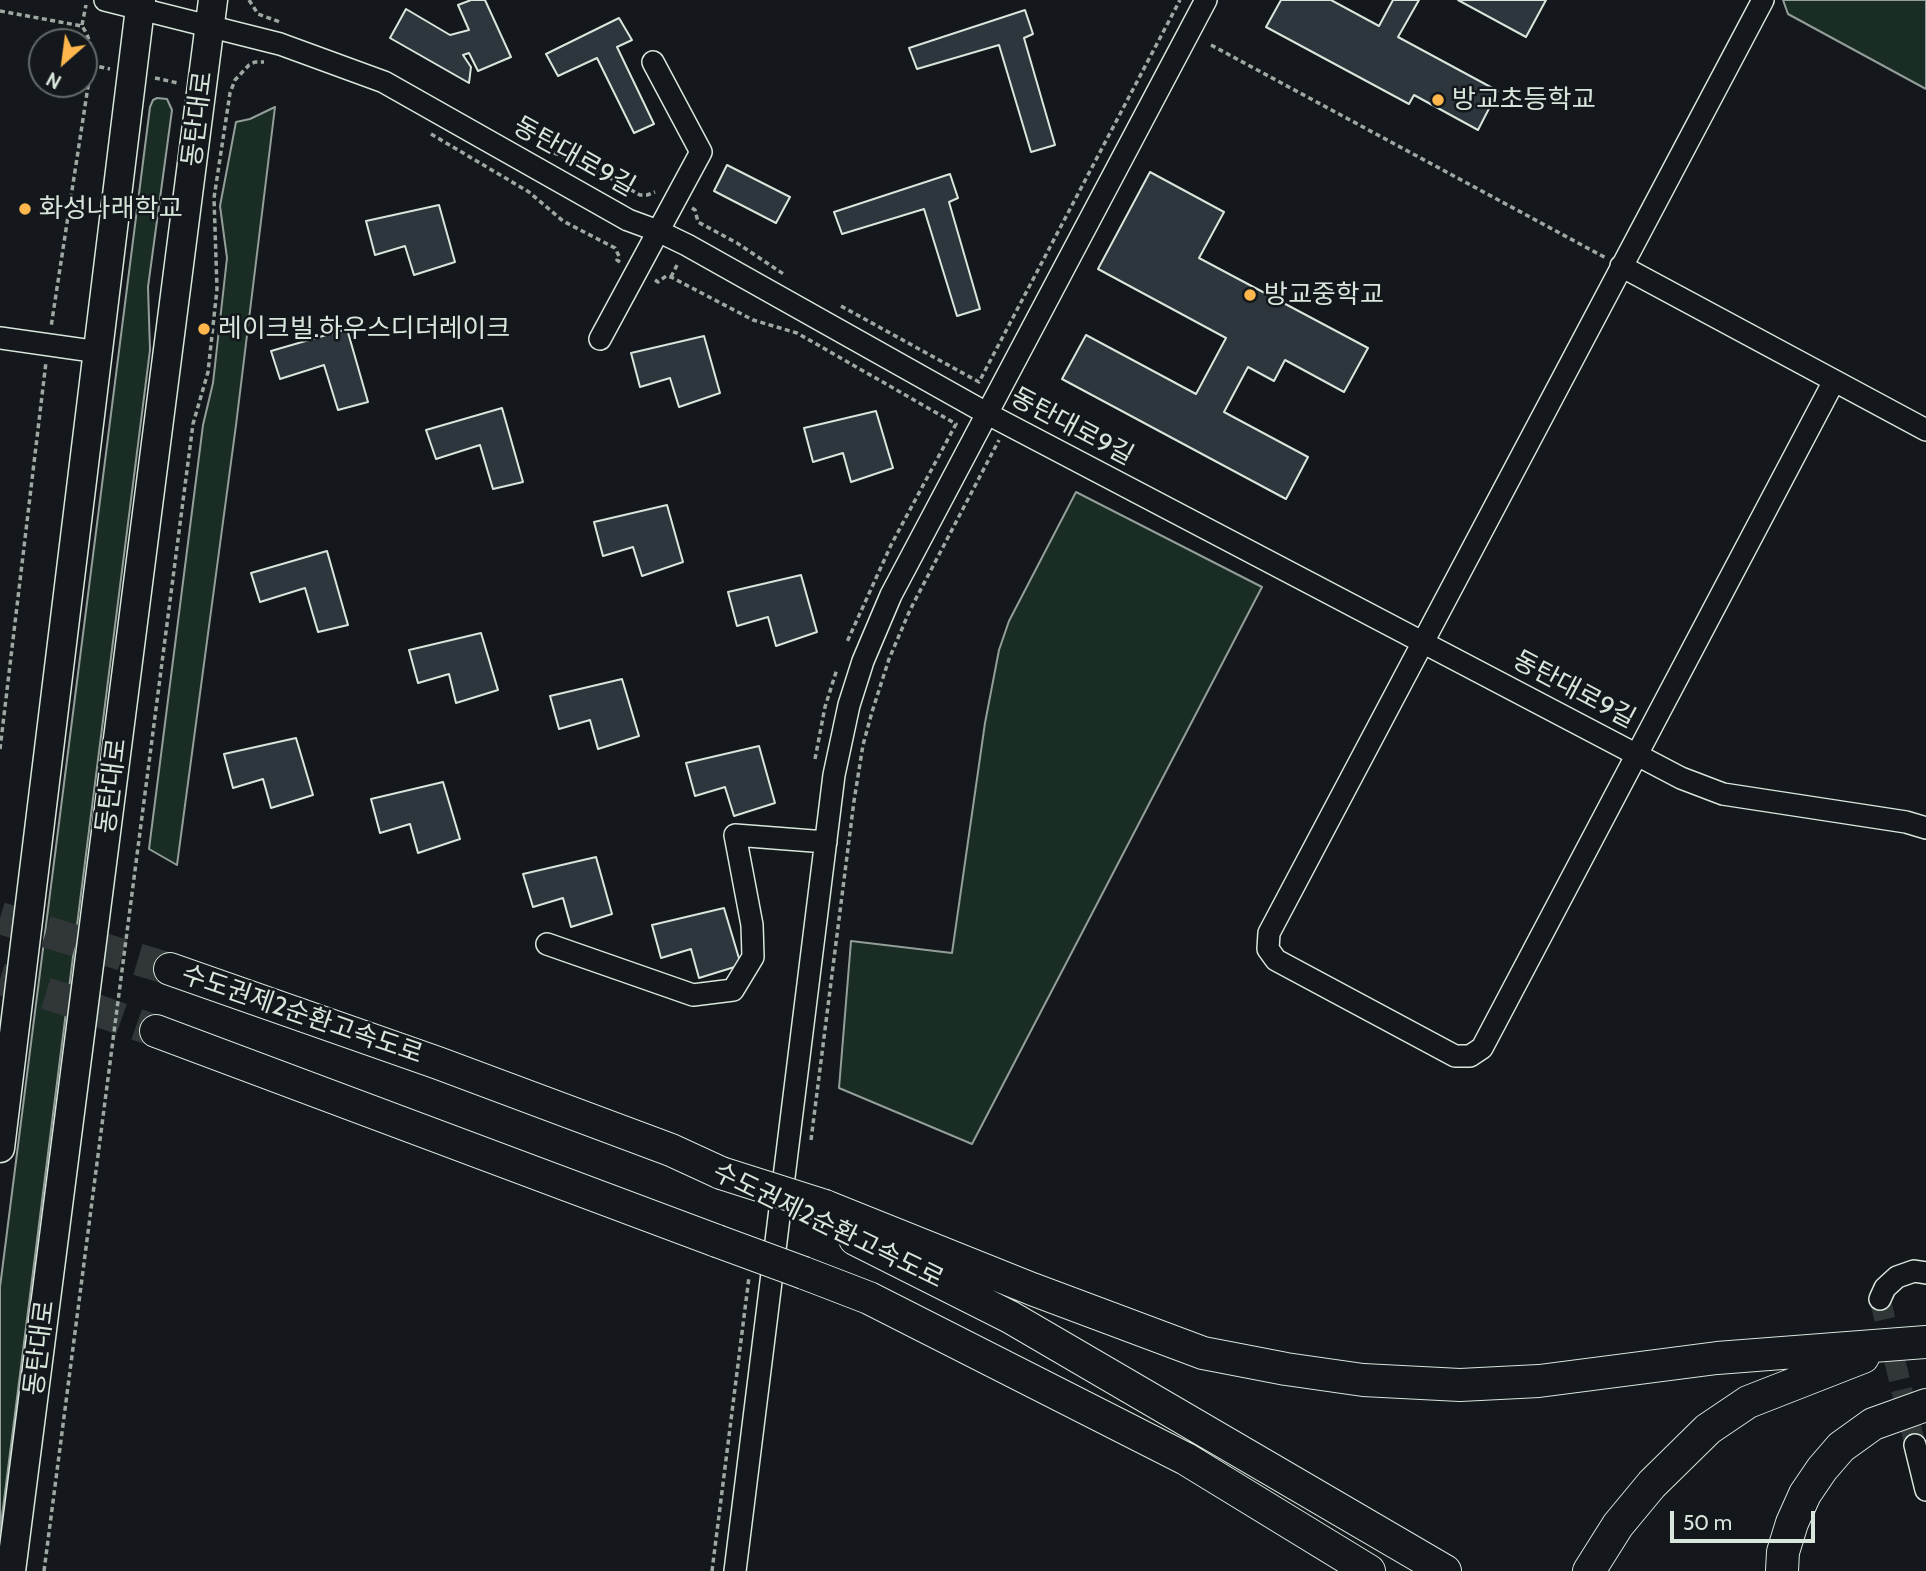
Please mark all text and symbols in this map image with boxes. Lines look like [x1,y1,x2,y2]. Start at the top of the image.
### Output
north arrow [28,28,98,98]
text: N [43,67,65,94]
street label: 동탄대로 [177,70,219,168]
place label: 방교초등학교 [1452,84,1596,116]
marker: 방교초등학교 [1430,92,1446,108]
street label: 동탄대로9길 [508,111,640,203]
place label: 화성나래학교 [39,193,183,225]
marker: 화성나래학교 [17,201,33,217]
place label: 방교중학교 [1264,279,1384,311]
marker: 방교중학교 [1242,287,1258,303]
place label: 레이크빌.하우스디더레이크 [218,313,510,345]
marker: 레이크빌.하우스디더레이크 [196,321,212,337]
street label: 동탄대로9길 [1005,382,1139,472]
street label: 동탄대로9길 [1507,645,1641,735]
street label: 동탄대로 [91,737,133,835]
street label: 수도권제2순환고속도로 [177,959,427,1071]
street label: 수도권제2순환고속도로 [708,1157,948,1295]
street label: 동탄대로 [19,1299,61,1397]
scale bar [1674,1498,1819,1542]
text: 50 m [1683,1510,1732,1535]

